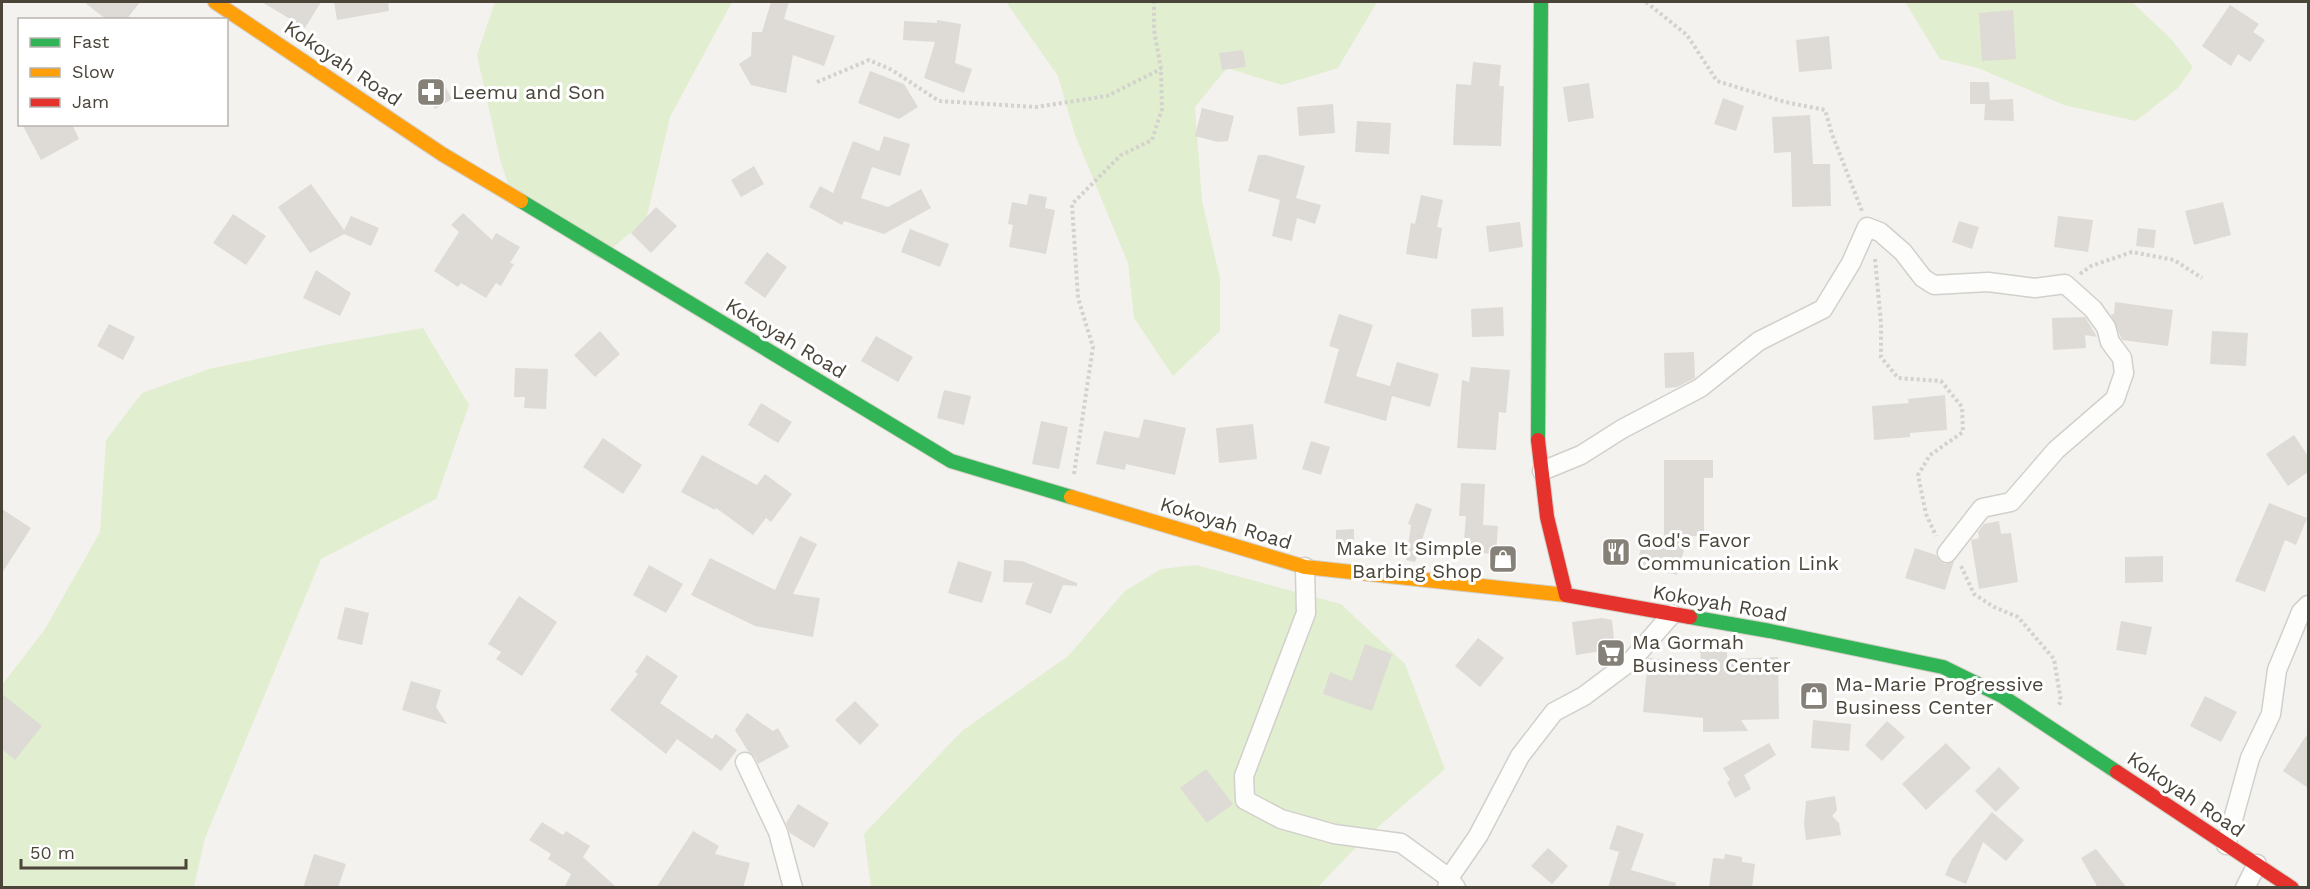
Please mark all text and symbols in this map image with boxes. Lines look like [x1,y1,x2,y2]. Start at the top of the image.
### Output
street label: Kokoyah Road [280,15,406,111]
legend [18,18,228,126]
text: Fast [72,31,110,52]
text: Slow [72,61,115,82]
pharmacy icon: Leemu and Son [415,76,447,108]
place label: Leemu and Son [452,80,605,104]
text: Jam [72,91,109,112]
street label: Kokoyah Road [721,293,851,383]
street label: Kokoyah Road [1157,492,1295,554]
place label: God's Favor Communication Link [1637,528,1839,575]
place label: Make It Simple Barbing Shop [1336,536,1482,583]
restaurant icon: God's Favor Communication Link [1600,536,1632,568]
shop icon: Make It Simple Barbing Shop [1487,543,1519,575]
street label: Kokoyah Road [1651,579,1789,627]
place label: Ma Gormah Business Center [1632,630,1791,677]
supermarket icon: Ma Gormah Business Center [1595,637,1627,669]
place label: Ma-Marie Progressive Business Center [1835,672,2044,719]
shop icon: Ma-Marie Progressive Business Center [1798,680,1830,712]
street label: Kokoyah Road [2123,746,2249,842]
scale bar [21,832,186,870]
text: 50 m [30,842,75,863]

